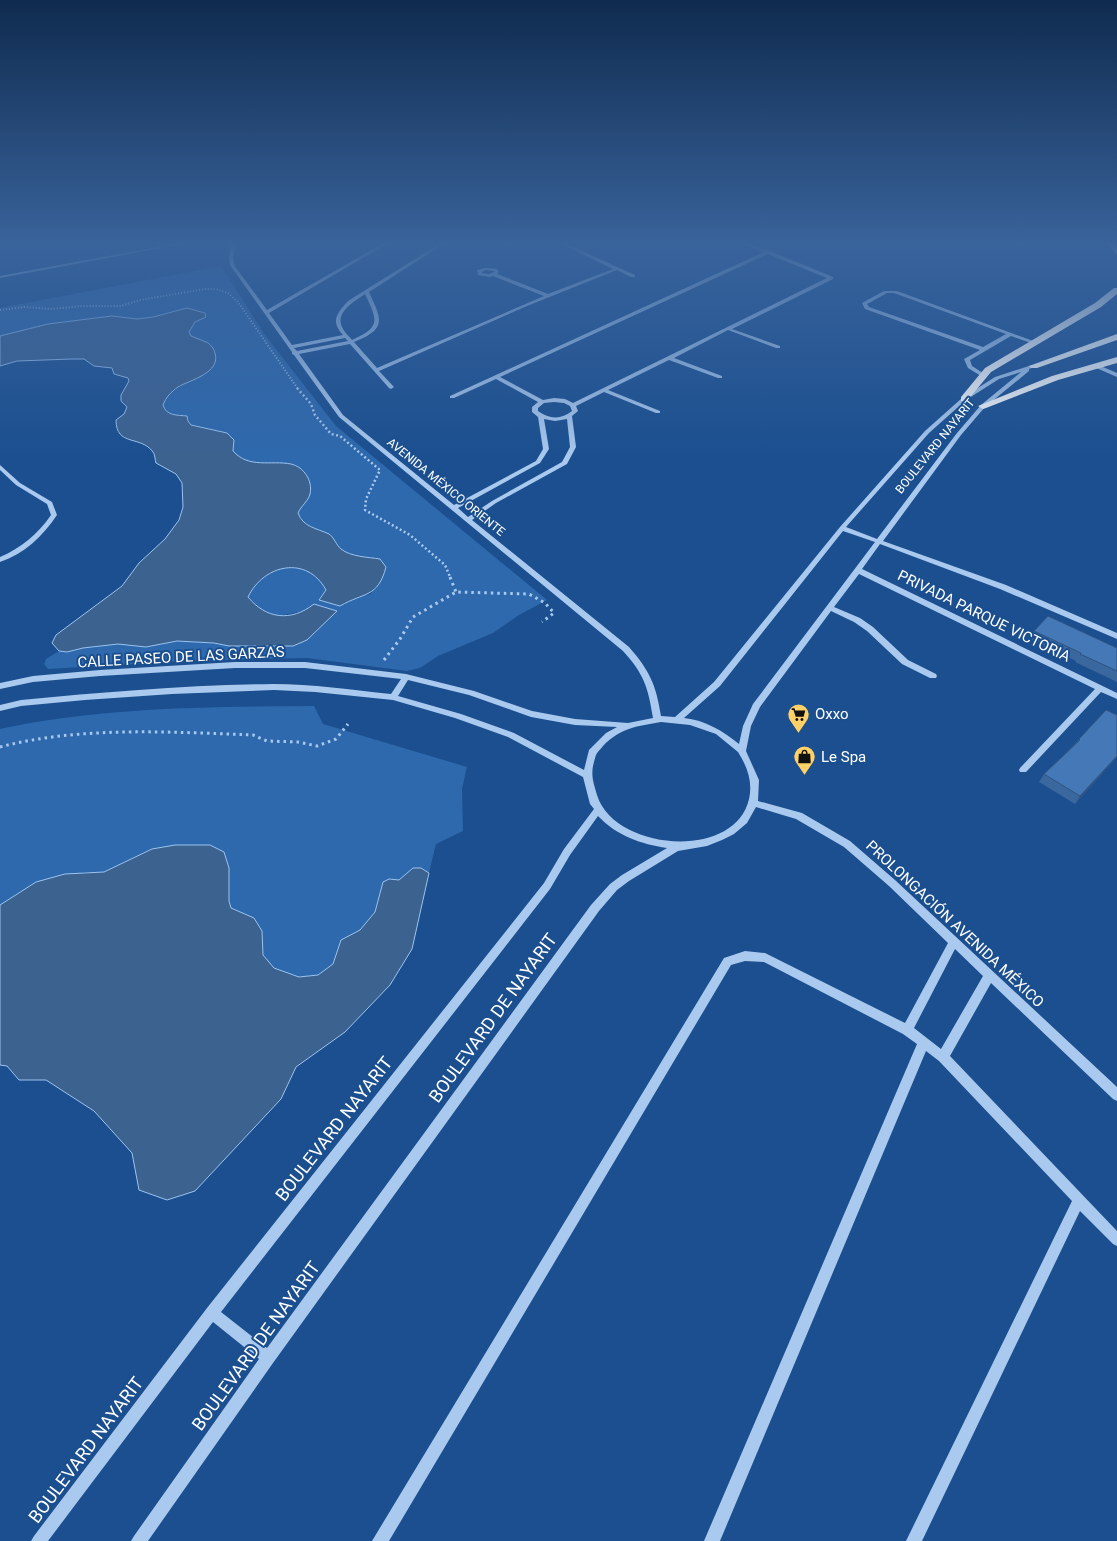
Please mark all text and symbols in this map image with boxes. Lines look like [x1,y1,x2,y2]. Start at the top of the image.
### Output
street label: BOULEVARD NAYARIT [892,396,978,496]
street label: AVENIDA MÉXICO ORIENTE [384,434,508,539]
street label: PRIVADA PARQUE VICTORIA [895,566,1074,666]
street label: CALLE PASEO DE LAS GARZAS [77,643,285,671]
supermarket icon: Oxxo [787,702,811,733]
place label: Oxxo [815,705,849,723]
shop icon: Le Spa [793,745,817,776]
place label: Le Spa [821,748,866,766]
street label: PROLONGACIÓN AVENIDA MÉXICO [862,837,1048,1011]
street label: BOULEVARD DE NAYARIT [424,929,561,1106]
street label: BOULEVARD NAYARIT [271,1052,397,1205]
street label: BOULEVARD DE NAYARIT [187,1257,324,1434]
street label: BOULEVARD NAYARIT [24,1372,147,1527]

